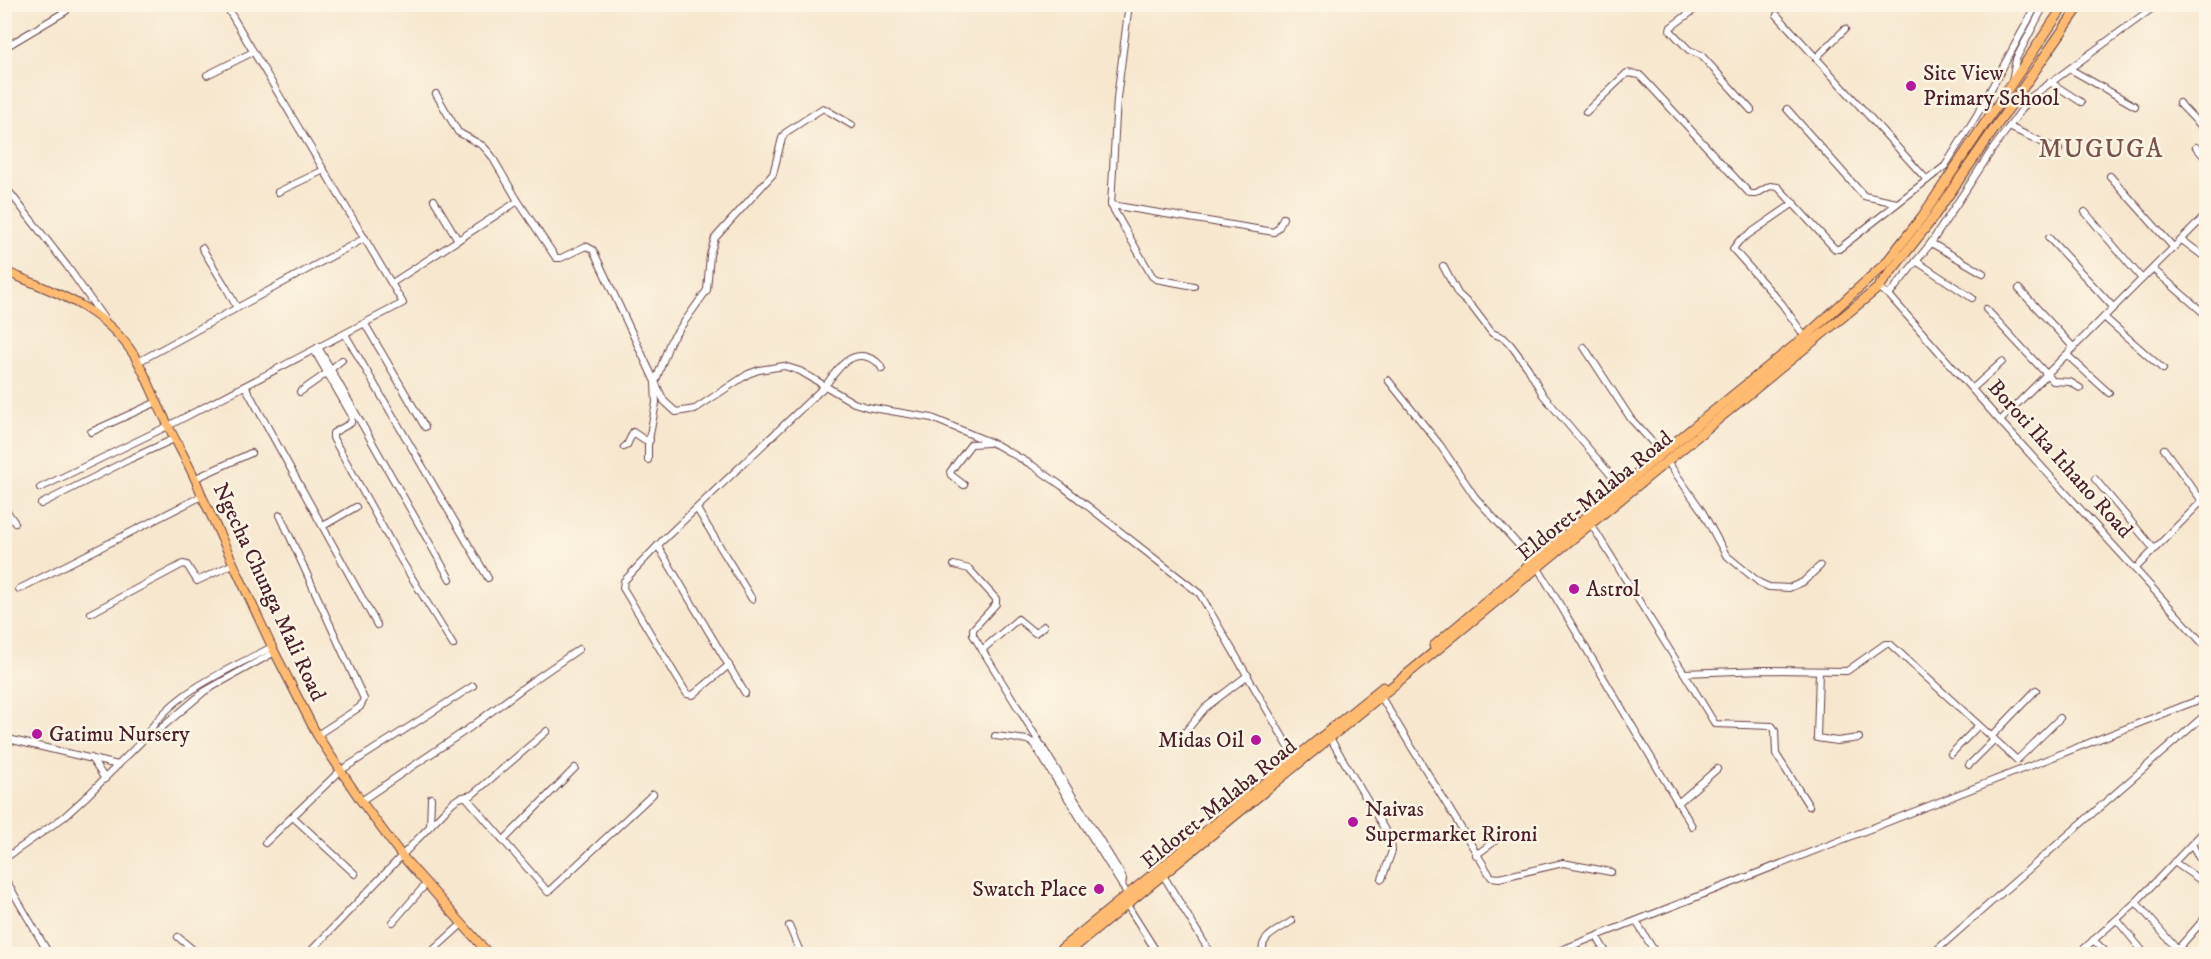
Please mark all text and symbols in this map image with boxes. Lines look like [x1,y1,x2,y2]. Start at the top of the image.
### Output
place label: Site View Primary School [1923,60,2060,112]
marker: Site View Primary School [1904,79,1918,93]
district label: MUGUGA [2038,133,2164,166]
street label: Boroti Ika Ithano Road [1982,374,2138,544]
street label: Eldoret-Malaba Road [1512,425,1678,567]
street label: Ngecha Chunga Mali Road [207,479,331,705]
place label: Astrol [1586,576,1640,603]
marker: Astrol [1567,582,1581,596]
place label: Gatimu Nursery [49,721,190,748]
marker: Gatimu Nursery [30,727,44,741]
place label: Midas Oil [1158,727,1244,754]
street label: Eldoret-Malaba Road [1136,733,1302,875]
marker: Midas Oil [1249,733,1263,747]
place label: Naivas Supermarket Rironi [1365,796,1537,848]
marker: Naivas Supermarket Rironi [1346,815,1360,829]
place label: Swatch Place [972,876,1087,903]
marker: Swatch Place [1092,882,1106,896]

